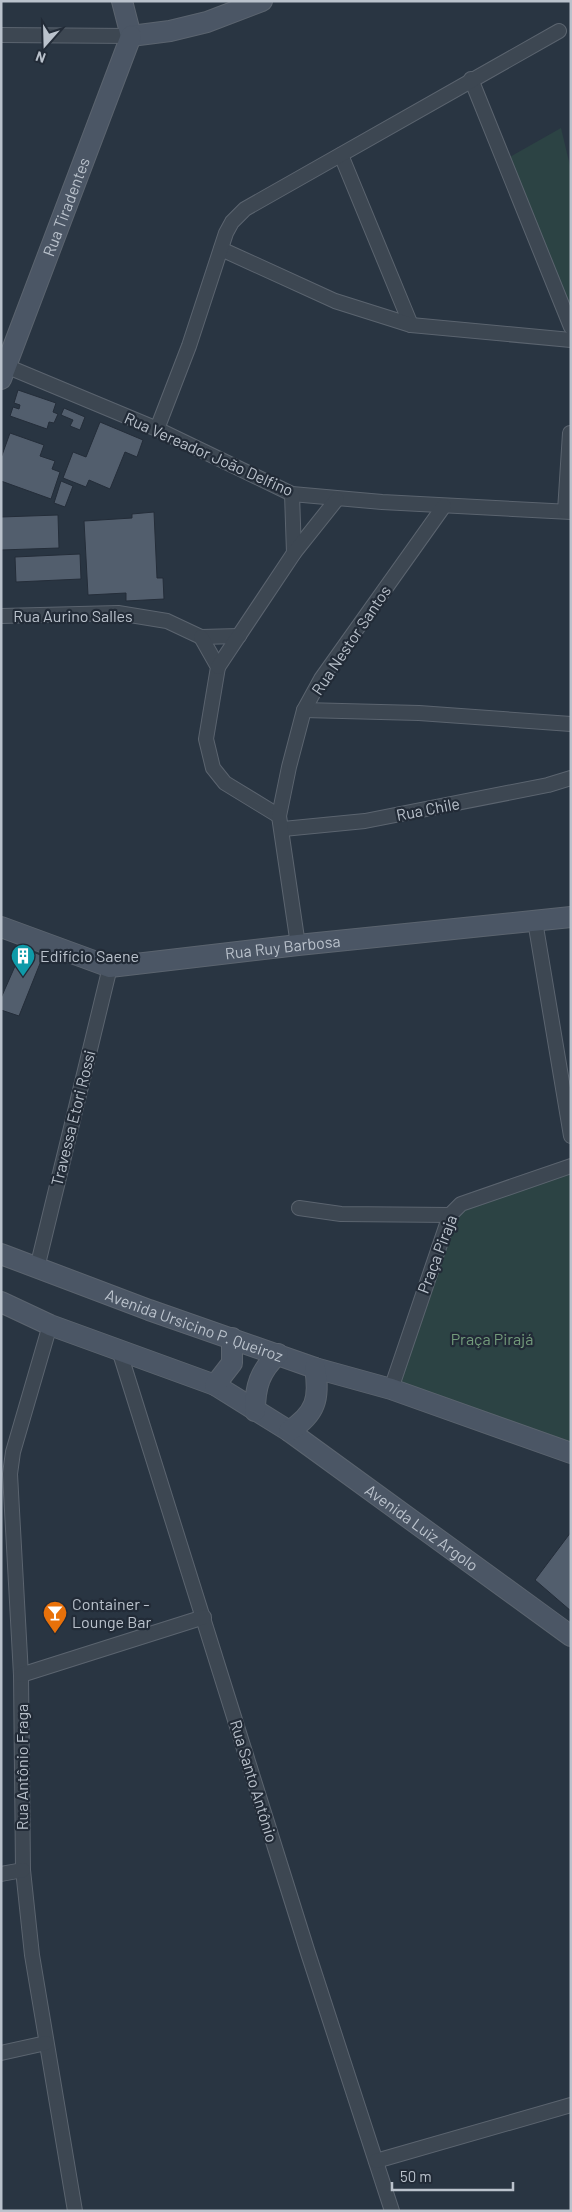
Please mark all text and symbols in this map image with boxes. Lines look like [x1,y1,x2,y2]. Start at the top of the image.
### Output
north arrow [20,20,70,70]
text: N [33,48,48,67]
street label: Rua Tiradentes [38,155,93,259]
street label: Rua Vereador João Delfino [122,408,297,499]
street label: Rua Nestor Santos [307,581,394,698]
street label: Rua Aurino Salles [13,606,133,625]
street label: Rua Chile [394,793,461,824]
street label: Rua Ruy Barbosa [224,931,341,962]
building icon: Edifício Saene [10,943,36,977]
place label: Edifício Saene [40,946,139,965]
street label: Travessa Etori Rossi [46,1048,99,1188]
street label: Praça Piraja [413,1212,460,1296]
street label: Avenida Ursicino P. Queiroz [103,1284,286,1365]
park label: Praça Pirajá [451,1329,533,1348]
street label: Avenida Luiz Argolo [362,1480,482,1575]
place label: Container - Lounge Bar [72,1594,151,1631]
bar icon: Container - Lounge Bar [42,1600,68,1634]
street label: Rua Antônio Fraga [12,1704,31,1830]
street label: Rua Santo Antônio [227,1717,282,1844]
scale bar [392,2160,513,2192]
text: 50 m [400,2167,432,2185]

